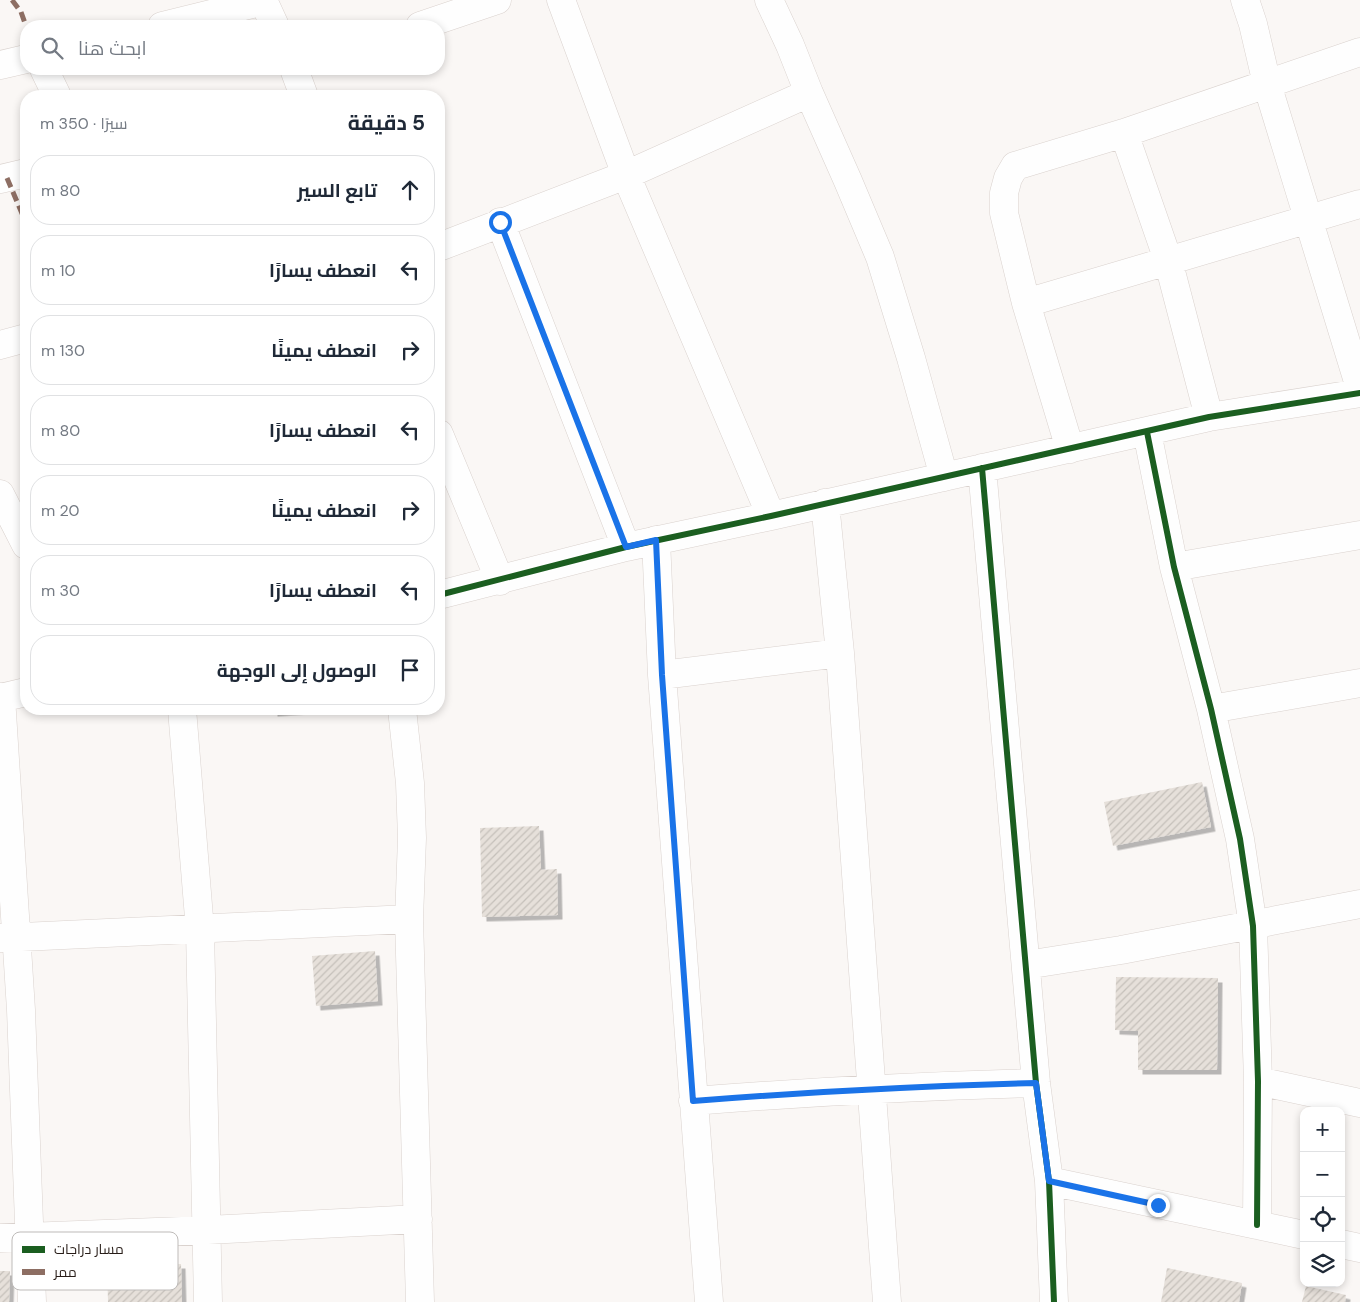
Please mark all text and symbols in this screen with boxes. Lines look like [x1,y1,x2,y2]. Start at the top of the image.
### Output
search box [20,20,445,75]
icon: search [38,34,66,62]
text: ابحث هنا [78,36,147,61]
text: 5 دقيقة [348,109,425,137]
text: سيرًا · 350 m [40,113,127,134]
icon: ahead [396,176,424,204]
text: تابع السير [297,178,377,203]
text: 80 m [41,180,80,201]
route start [489,211,512,234]
icon: left [396,256,424,284]
text: انعطف يسارًا [269,258,377,283]
text: 10 m [41,260,75,281]
icon: right [396,336,424,364]
text: انعطف يمينًا [271,338,377,363]
text: 130 m [41,340,85,361]
icon: left [396,416,424,444]
text: انعطف يسارًا [269,418,377,443]
text: 80 m [41,420,80,441]
icon: right [396,496,424,524]
text: انعطف يمينًا [271,498,377,523]
text: 20 m [41,500,80,521]
icon: left [396,576,424,604]
text: انعطف يسارًا [269,578,377,603]
text: 30 m [41,580,80,601]
icon: arrive [396,656,424,684]
text: الوصول إلى الوجهة [217,658,377,683]
map controls [1300,1107,1345,1287]
button: + [1300,1107,1345,1152]
button: − [1300,1152,1345,1197]
route end [1147,1194,1170,1217]
button: locate [1300,1197,1345,1242]
legend [12,1232,178,1290]
text: مسار دراجات [54,1240,124,1258]
button: layers [1300,1242,1345,1287]
text: ممر [53,1263,77,1281]

